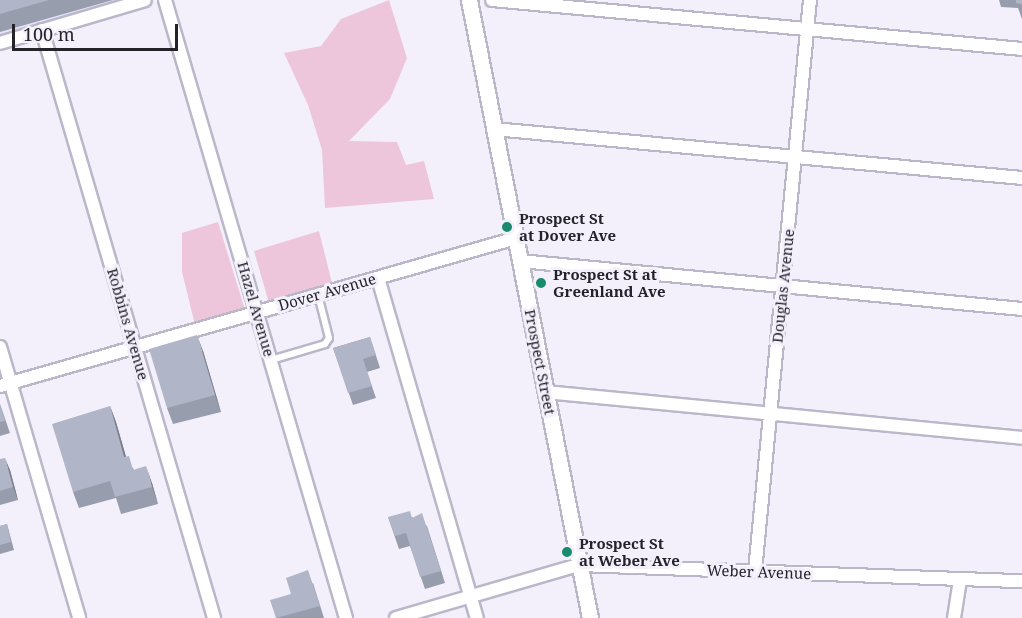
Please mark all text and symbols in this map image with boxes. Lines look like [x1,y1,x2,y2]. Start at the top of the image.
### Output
scale bar [15,12,182,50]
text: 100 m [23,22,75,46]
place label: Prospect St at Dover Ave [519,209,616,244]
marker: Prospect St at Dover Ave [500,220,514,234]
street label: Douglas Avenue [768,228,798,344]
street label: Hazel Avenue [234,259,278,359]
place label: Prospect St at Greenland Ave [553,265,666,300]
street label: Robbins Avenue [103,266,153,382]
street label: Dover Avenue [276,269,378,315]
marker: Prospect St at Greenland Ave [534,276,548,290]
street label: Prospect Street [521,308,559,416]
place label: Prospect St at Weber Ave [579,534,680,569]
marker: Prospect St at Weber Ave [560,545,574,559]
street label: Weber Avenue [706,561,812,583]

